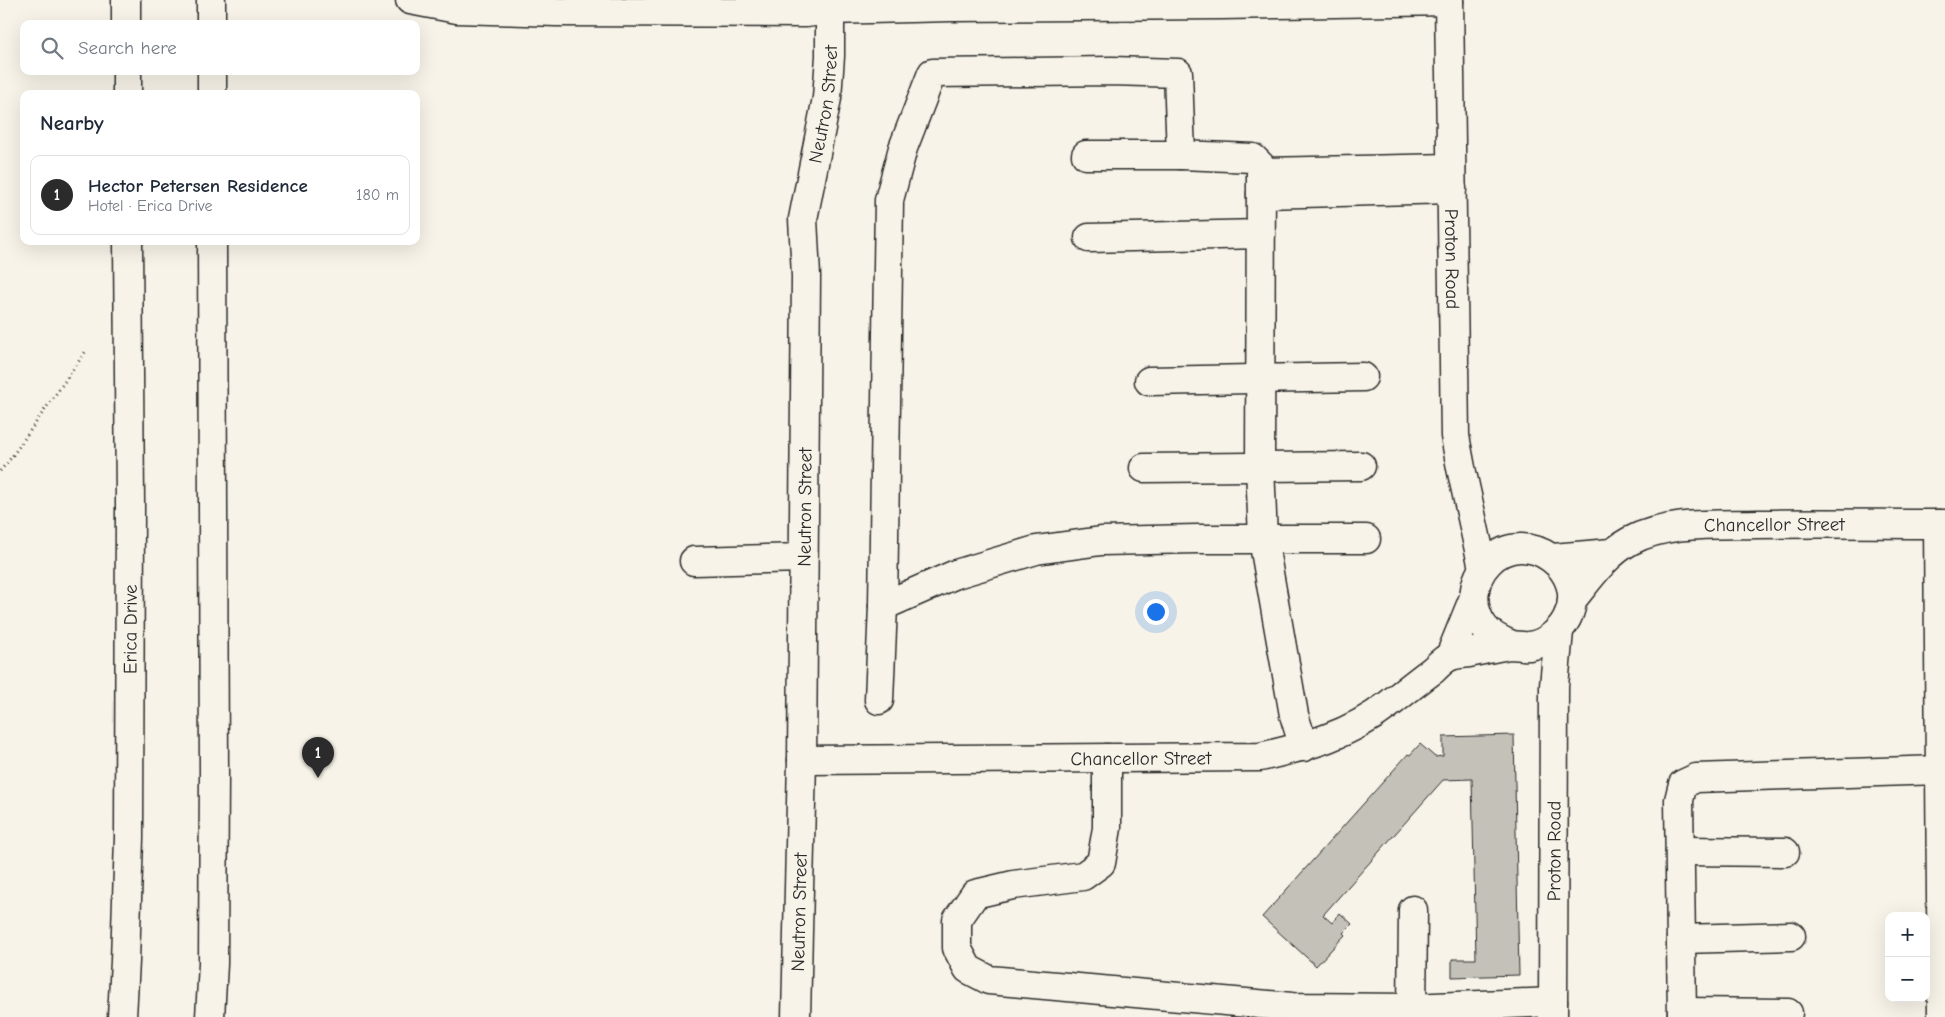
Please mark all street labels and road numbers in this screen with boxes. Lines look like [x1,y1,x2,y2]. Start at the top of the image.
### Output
street label: Neutron Street [804,45,842,165]
street label: Proton Road [1440,209,1463,309]
street label: Neutron Street [794,447,817,567]
street label: Chancellor Street [1704,514,1845,537]
street label: Erica Drive [119,584,142,674]
street label: Chancellor Street [1071,747,1212,770]
street label: Proton Road [1543,801,1566,901]
street label: Neutron Street [787,852,812,972]

